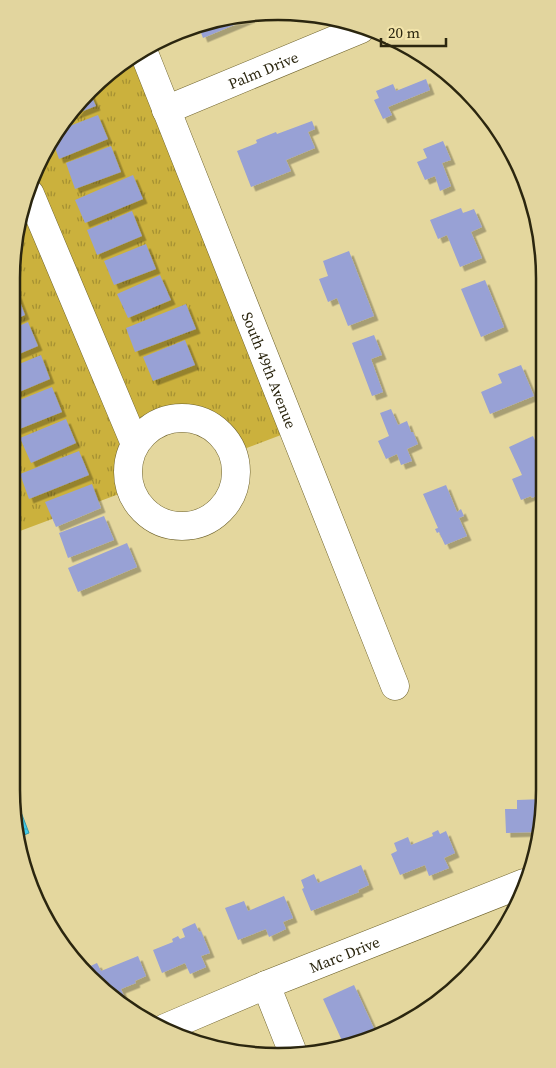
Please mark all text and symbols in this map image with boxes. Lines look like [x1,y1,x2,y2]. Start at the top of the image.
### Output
scale bar [381,15,446,47]
text: 20 m [388,22,420,43]
street label: Palm Drive [225,46,302,94]
street label: South 49th Avenue [237,309,302,432]
street label: Marc Drive [306,931,383,977]

